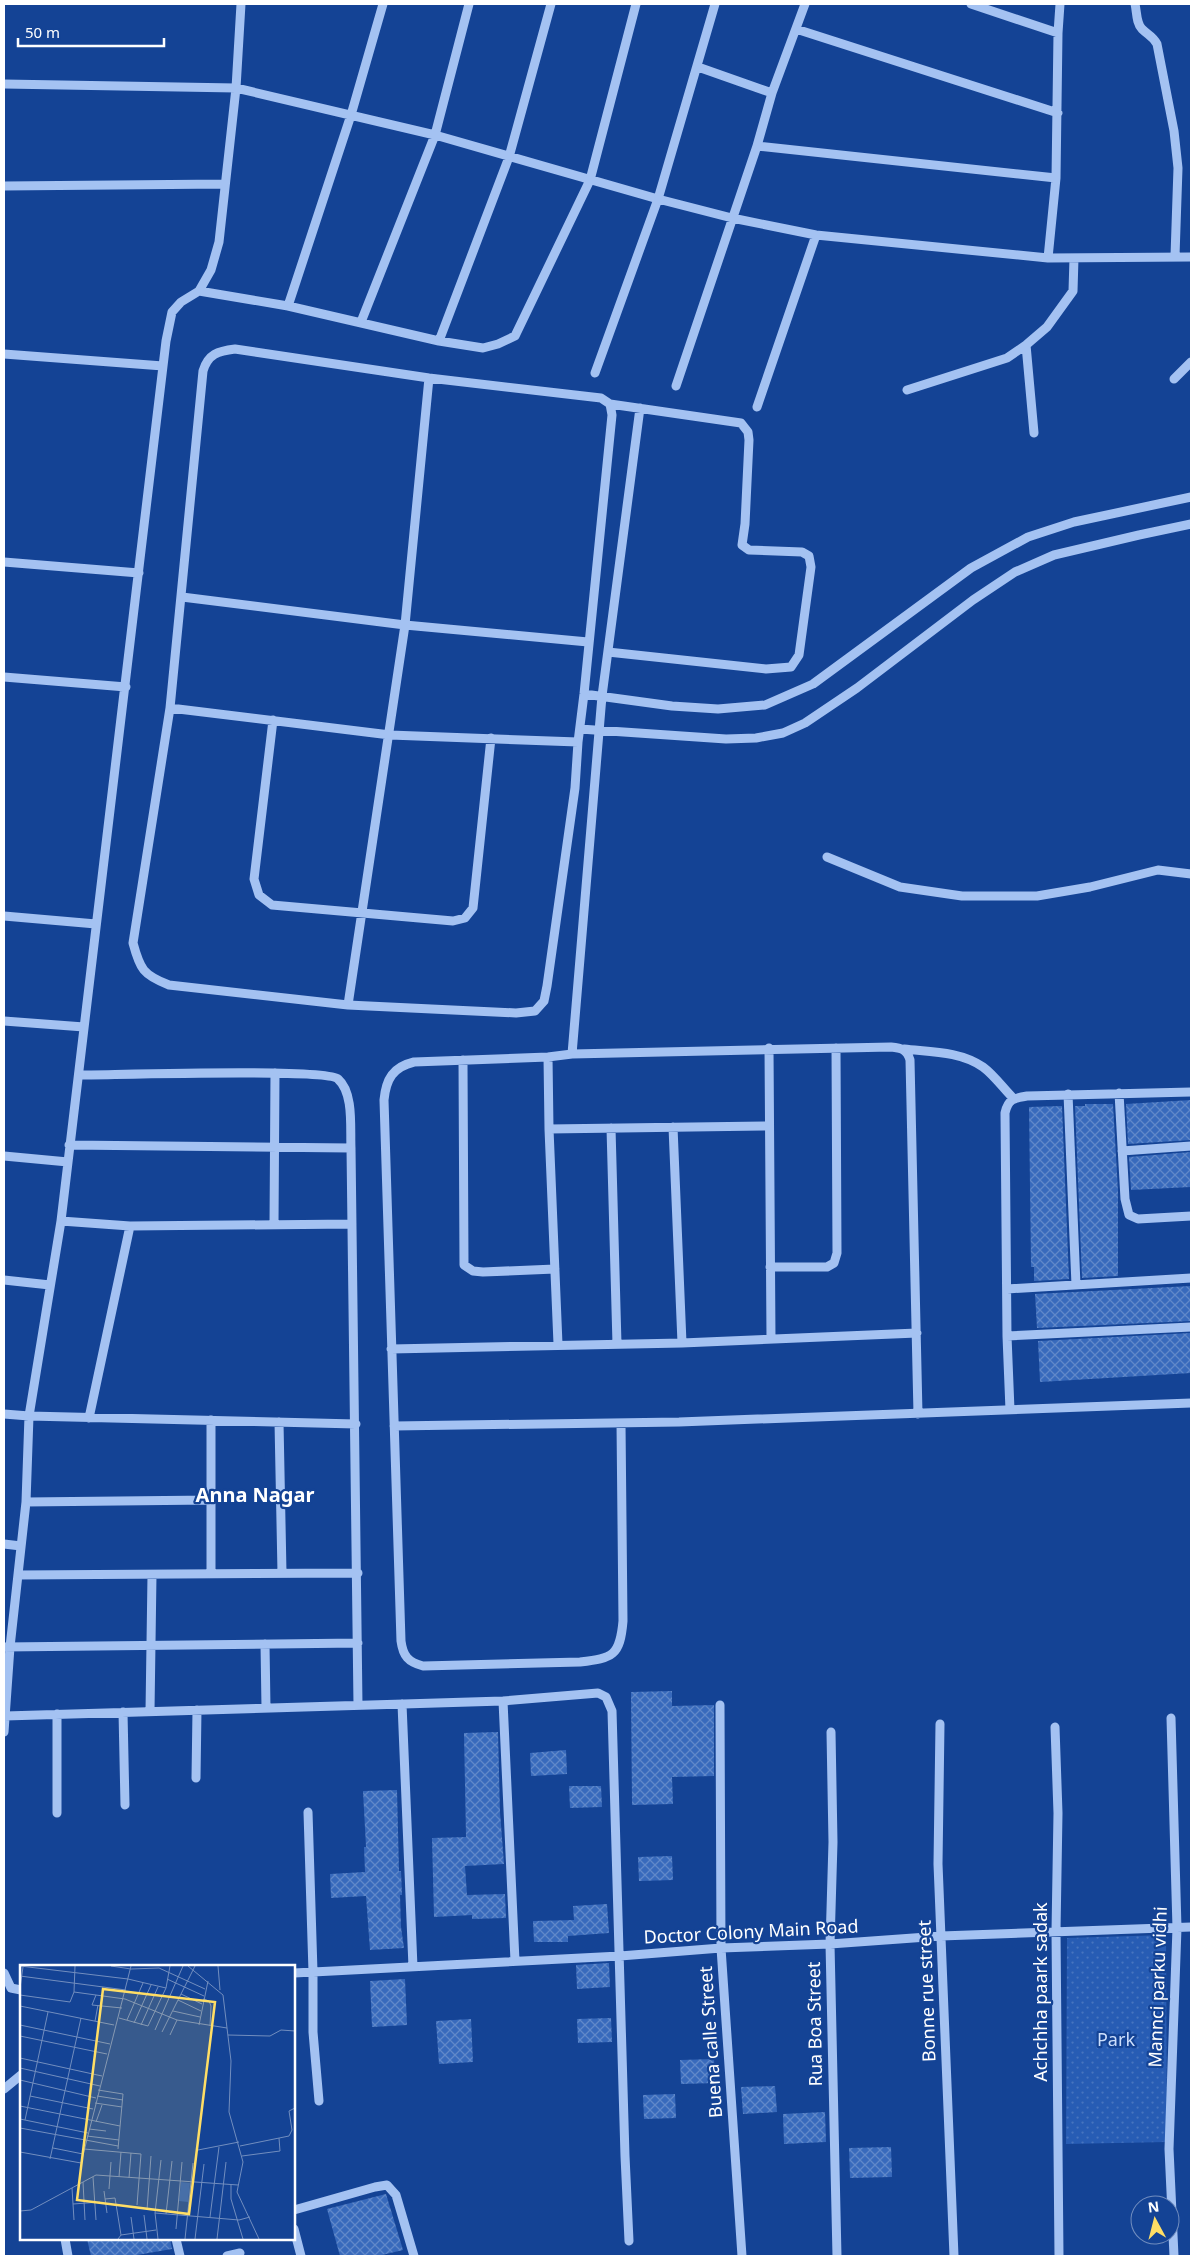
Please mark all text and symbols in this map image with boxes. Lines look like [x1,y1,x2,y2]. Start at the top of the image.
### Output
scale bar [18,15,164,47]
text: 50 m [25,22,60,42]
district label: Anna Nagar [196,1481,314,1508]
street label: Achchha paark sadak [1028,1902,1052,2082]
street label: Mannci parku vidhi [1142,1906,1172,2068]
street label: Doctor Colony Main Road [643,1913,859,1949]
street label: Bonne rue street [912,1919,940,2062]
street label: Rua Boa Street [801,1961,827,2087]
inset map [20,1965,295,2240]
street label: Buena calle Street [693,1965,727,2119]
park label: Park [1097,2027,1135,2051]
north arrow [1130,2195,1180,2245]
text: N [1147,2196,1160,2217]

